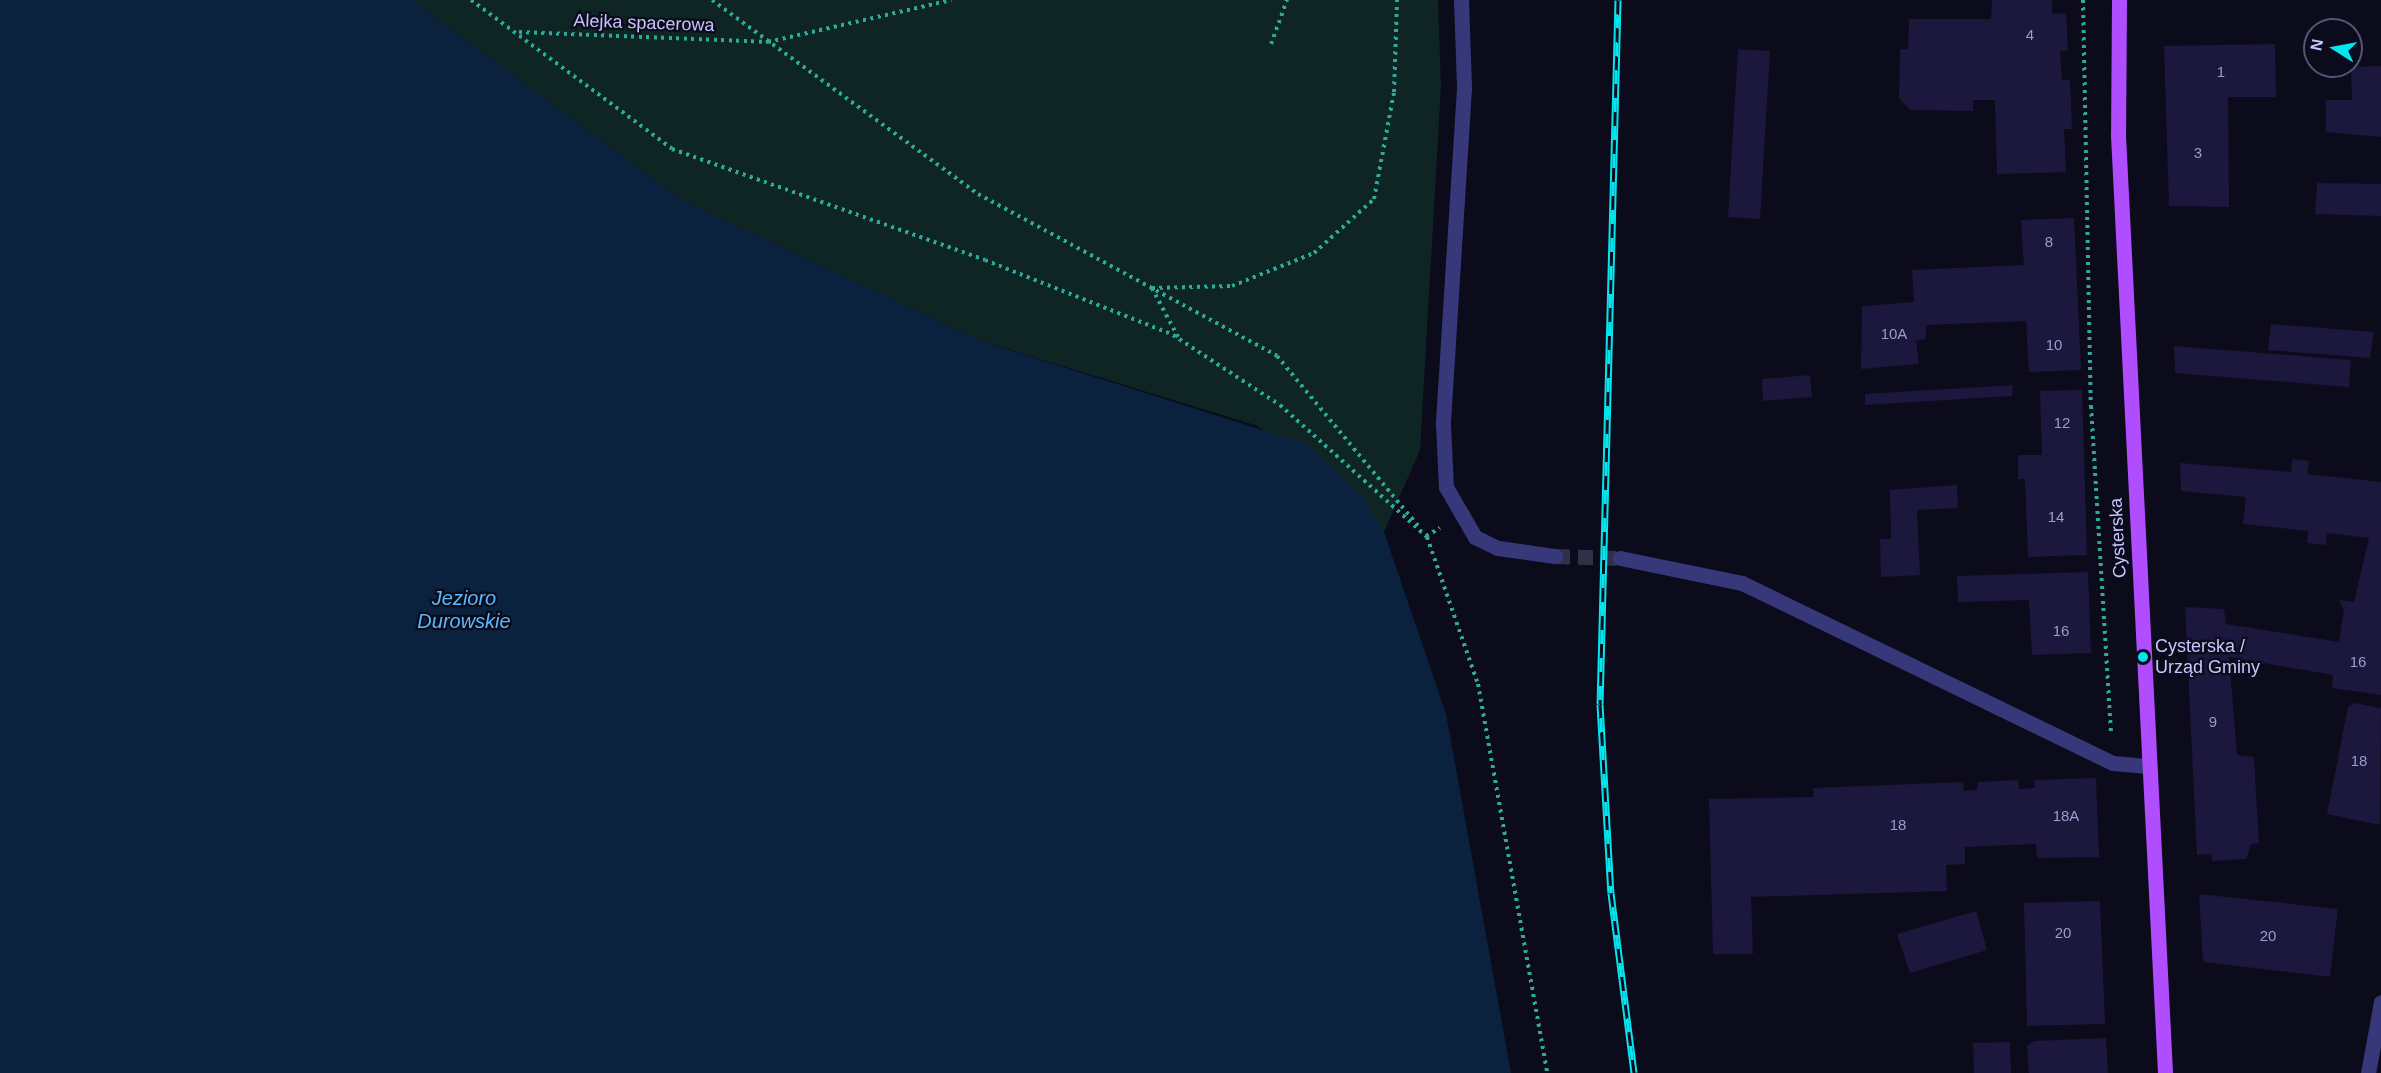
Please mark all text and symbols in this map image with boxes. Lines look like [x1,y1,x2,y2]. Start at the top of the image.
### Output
street label: Alejka spacerowa [573,10,715,36]
north arrow [2303,18,2363,78]
house number: 4 [2026,26,2034,44]
text: N [2307,38,2326,52]
house number: 1 [2217,63,2225,81]
house number: 3 [2194,144,2202,162]
house number: 8 [2045,233,2053,251]
house number: 10A [1881,325,1907,343]
house number: 10 [2046,336,2062,354]
house number: 12 [2054,414,2070,432]
street label: Cysterska [2105,497,2131,579]
house number: 14 [2048,508,2064,526]
water label: Jezioro Durowskie [417,586,511,633]
house number: 16 [2053,622,2069,640]
place label: Cysterska / Urząd Gminy [2155,636,2260,678]
marker: Cysterska / Urząd Gminy [2136,650,2150,664]
house number: 16 [2350,653,2366,671]
house number: 9 [2209,713,2217,731]
house number: 18 [2351,752,2367,770]
house number: 18A [2053,807,2079,825]
house number: 18 [1890,816,1906,834]
house number: 20 [2055,924,2071,942]
house number: 20 [2260,927,2276,945]

